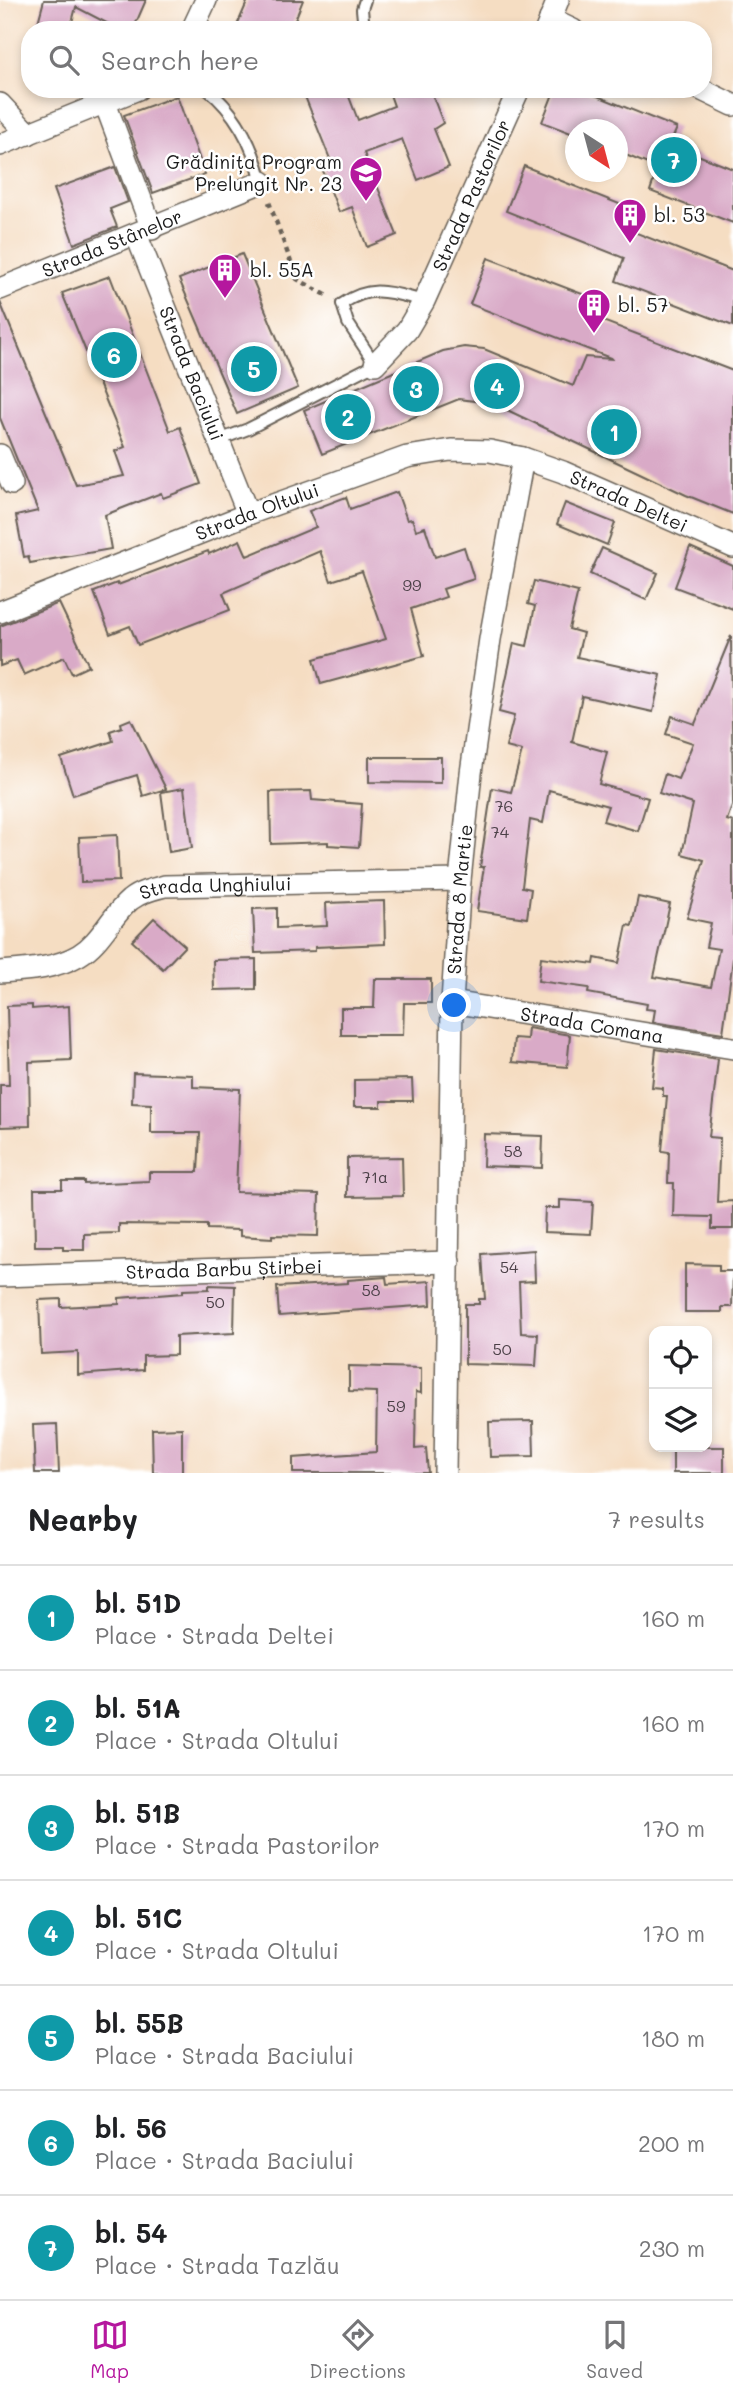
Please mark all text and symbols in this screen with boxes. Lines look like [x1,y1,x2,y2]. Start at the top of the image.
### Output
search box [21,21,712,98]
icon: search [45,41,83,79]
text: Search here [101,43,259,77]
street label: Strada Pastorilor [426,115,516,275]
north arrow [565,119,628,182]
pin: 7 [651,134,697,186]
place label: Grădinița Program Prelungit Nr. 23 [166,149,342,196]
school or university icon: Grădinița Program Prelungit Nr. 23 [347,154,385,203]
building icon: bl. 53 [611,196,649,245]
place label: bl. 53 [654,202,705,227]
street label: Strada Stânelor [38,203,186,283]
building icon: bl. 55A [206,251,244,300]
place label: bl. 55A [250,257,314,282]
building icon: bl. 57 [575,286,613,335]
place label: bl. 57 [618,292,668,317]
street label: Strada Baciului [154,302,230,444]
pin: 6 [91,329,137,381]
pin: 5 [231,343,277,395]
pin: 4 [474,360,520,412]
pin: 3 [393,363,439,415]
pin: 2 [325,391,371,443]
pin: 1 [591,406,637,458]
street label: Strada Deltei [566,464,692,537]
street label: Strada Oltului [191,477,322,546]
house number: 99 [403,574,421,595]
house number: 76 [495,795,513,816]
house number: 74 [491,821,510,842]
street label: Strada 8 Martie [441,823,478,975]
street label: Strada Unghiului [135,870,292,905]
your location [437,988,471,1022]
street label: Strada Comana [519,1000,666,1048]
house number: 58 [503,1140,523,1161]
house number: 71a [362,1166,388,1187]
street label: Strada Barbu Știrbei [125,1253,322,1284]
house number: 54 [500,1256,519,1277]
house number: 58 [361,1279,381,1300]
house number: 50 [205,1291,225,1312]
map controls [649,1326,712,1452]
button: locate [649,1326,712,1389]
house number: 50 [492,1338,512,1359]
button: layers [649,1389,712,1452]
house number: 59 [387,1395,405,1416]
text: Nearby [28,1499,138,1539]
text: 7 results [608,1504,705,1534]
text: bl. 51D [95,1586,181,1620]
text: 1 [46,1603,56,1633]
text: 160 m [641,1603,705,1633]
text: Place · Strada Deltei [95,1620,334,1650]
text: bl. 51A [95,1691,181,1725]
text: 2 [45,1708,57,1738]
text: 160 m [641,1708,705,1738]
text: Place · Strada Oltului [95,1725,339,1755]
text: bl. 51B [95,1796,180,1830]
text: 3 [44,1813,58,1843]
text: 170 m [642,1813,705,1843]
text: Place · Strada Pastorilor [95,1830,380,1860]
text: bl. 51C [95,1901,182,1935]
text: 4 [44,1918,58,1948]
text: 170 m [642,1918,705,1948]
text: Place · Strada Oltului [95,1935,339,1965]
text: bl. 55B [95,2006,184,2040]
text: 5 [44,2023,58,2053]
text: 180 m [641,2023,705,2053]
text: Place · Strada Baciului [95,2040,354,2070]
text: bl. 56 [95,2111,167,2145]
text: 6 [44,2128,58,2158]
text: 200 m [638,2128,705,2158]
text: Place · Strada Baciului [95,2145,354,2175]
text: bl. 54 [95,2216,168,2250]
text: 7 [45,2233,57,2263]
text: 230 m [639,2233,705,2263]
text: Place · Strada Tazlău [95,2250,340,2280]
tab: Map [90,2316,129,2383]
tab: Directions [309,2316,406,2383]
tab: Saved [586,2316,643,2383]

